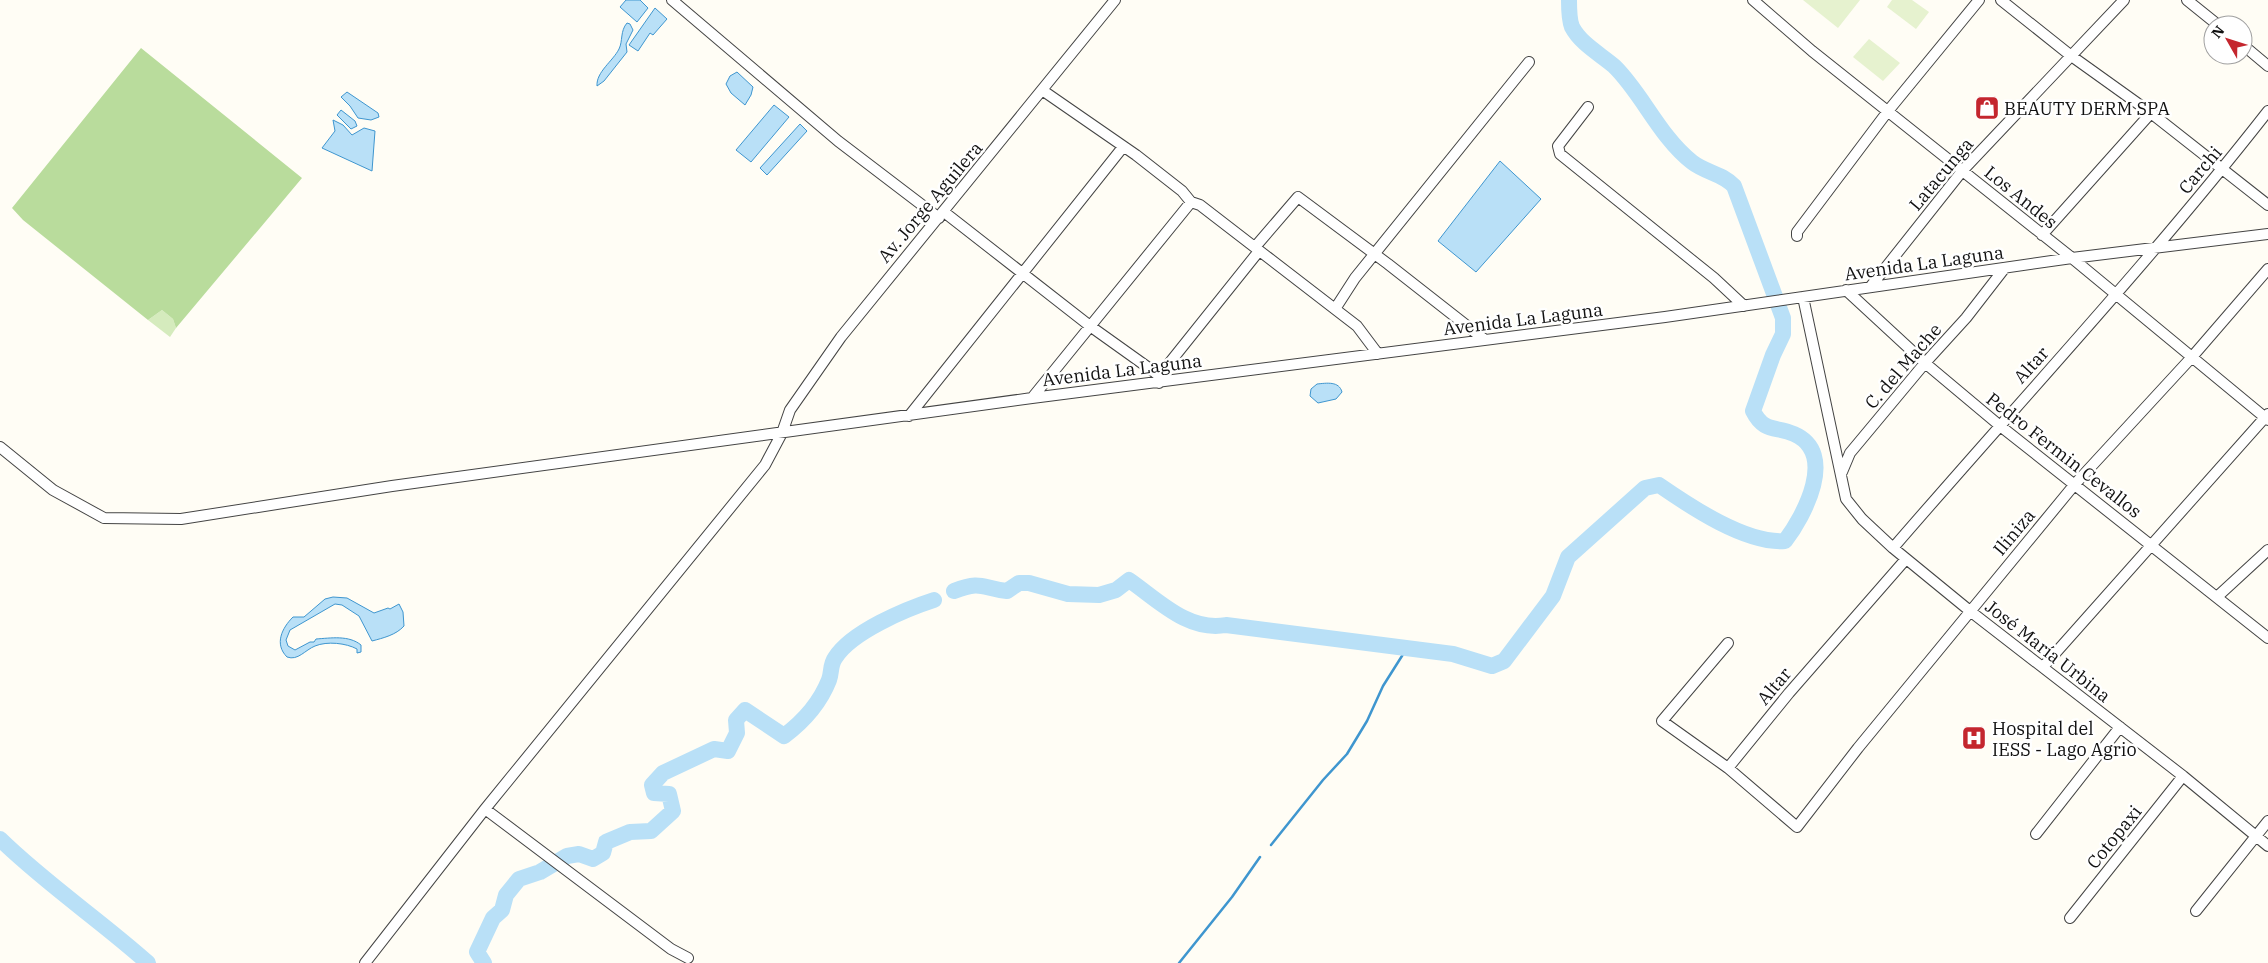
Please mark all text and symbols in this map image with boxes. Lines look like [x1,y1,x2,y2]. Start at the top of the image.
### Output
north arrow [2203,15,2253,65]
text: N [2207,22,2228,42]
shop icon: BEAUTY DERM SPA [1974,95,2000,121]
place label: BEAUTY DERM SPA [2004,97,2171,120]
street label: Latacunga [1904,133,1978,215]
street label: Av. Jorge Aguilera [873,137,987,267]
street label: Carchi [2173,141,2227,199]
street label: Los Andes [1980,161,2062,233]
street label: Avenida La Laguna [1843,240,2005,286]
street label: Avenida La Laguna [1442,298,1604,340]
street label: C. del Mache [1860,319,1946,413]
street label: Altar [2008,342,2054,388]
street label: Avenida La Laguna [1041,349,1203,391]
street label: Pedro Fermin Cevallos [1982,387,2146,523]
street label: Iliniza [1988,504,2040,560]
street label: José María Urbina [1981,595,2115,707]
street label: Altar [1752,663,1796,709]
place label: Hospital del IESS - Lago Agrio [1992,717,2137,761]
hospital icon: Hospital del IESS - Lago Agrio [1961,725,1987,751]
street label: Cotopaxi [2081,800,2147,873]

